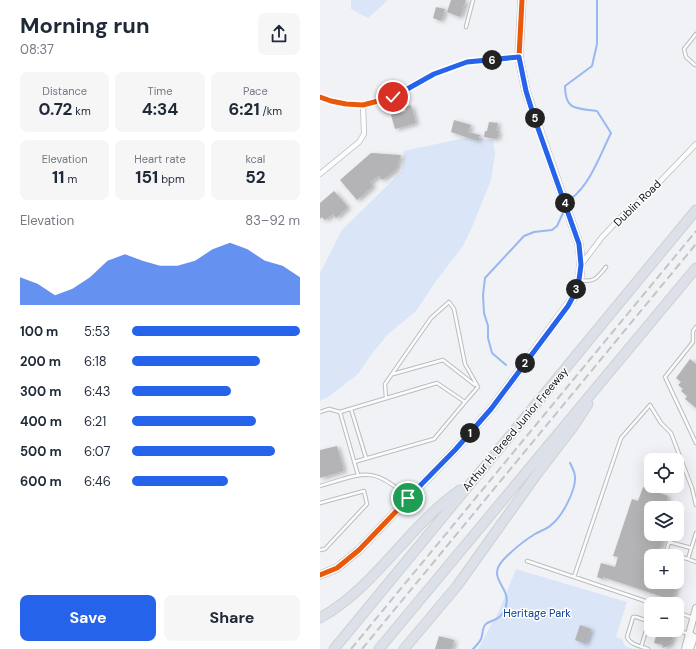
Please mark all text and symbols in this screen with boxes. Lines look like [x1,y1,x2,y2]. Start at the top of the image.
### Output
text: Morning run [20,11,150,40]
button: share [258,13,300,55]
text: 08:37 [20,41,54,58]
pin: 6 [482,50,502,70]
text: 6 [489,53,495,67]
pin [376,80,410,114]
text: Distance [42,84,87,98]
text: Time [148,84,172,98]
text: Pace [243,84,268,98]
icon: check [382,86,404,108]
text: 0.72 [39,98,72,120]
text: 4:34 [142,98,178,120]
text: 6:21 [228,98,260,120]
text: km [72,104,91,118]
text: /km [260,104,282,118]
pin: 5 [525,108,545,128]
text: 5 [532,111,538,125]
text: Elevation [42,152,88,166]
text: Heart rate [134,152,186,166]
text: kcal [245,152,265,166]
text: 11 [52,166,64,188]
text: 151 [135,166,158,188]
text: 52 [245,166,265,188]
text: m [64,172,77,186]
text: bpm [158,172,185,186]
street label: Dublin Road [610,177,664,229]
pin: 4 [555,193,575,213]
text: 4 [561,196,569,210]
text: Elevation [20,212,74,229]
text: 83–92 m [245,212,300,229]
pin: 3 [566,279,586,299]
text: 3 [573,282,579,296]
text: 100 m [20,323,58,340]
text: 5:53 [84,323,110,340]
text: 200 m [20,353,61,370]
text: 6:18 [84,353,107,370]
pin: 2 [515,353,535,373]
text: 2 [522,356,528,370]
street label: Arthur H. Breed Junior Freeway [459,364,571,494]
text: 300 m [20,383,61,400]
text: 6:43 [84,383,110,400]
text: 400 m [20,413,62,430]
text: 6:21 [84,413,106,430]
pin: 1 [460,423,480,443]
text: 1 [468,426,472,440]
text: 500 m [20,443,62,460]
text: 6:07 [84,443,110,460]
map controls [644,453,684,637]
button: locate [644,453,684,493]
text: 600 m [20,473,62,490]
text: 6:46 [84,473,111,490]
pin [391,481,425,515]
icon: arrive [397,487,419,509]
button: layers [644,501,684,541]
button: + [644,549,684,589]
button: Save [20,595,156,641]
button: Share [164,595,300,641]
button: − [644,597,684,637]
park label: Heritage Park [503,606,571,620]

